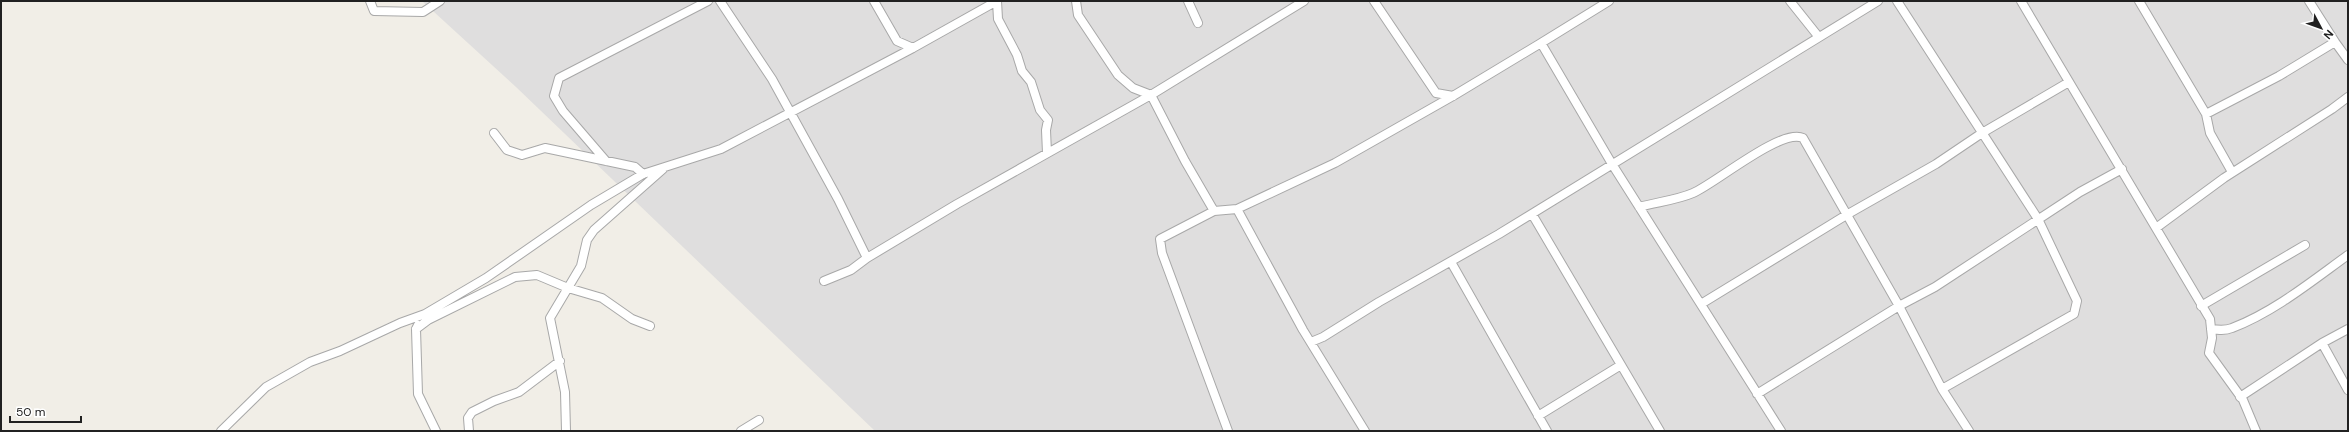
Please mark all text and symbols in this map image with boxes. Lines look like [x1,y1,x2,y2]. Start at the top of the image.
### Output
north arrow [2301,8,2341,48]
text: N [2321,27,2336,42]
scale bar [10,398,81,424]
text: 50 m [16,404,45,420]

